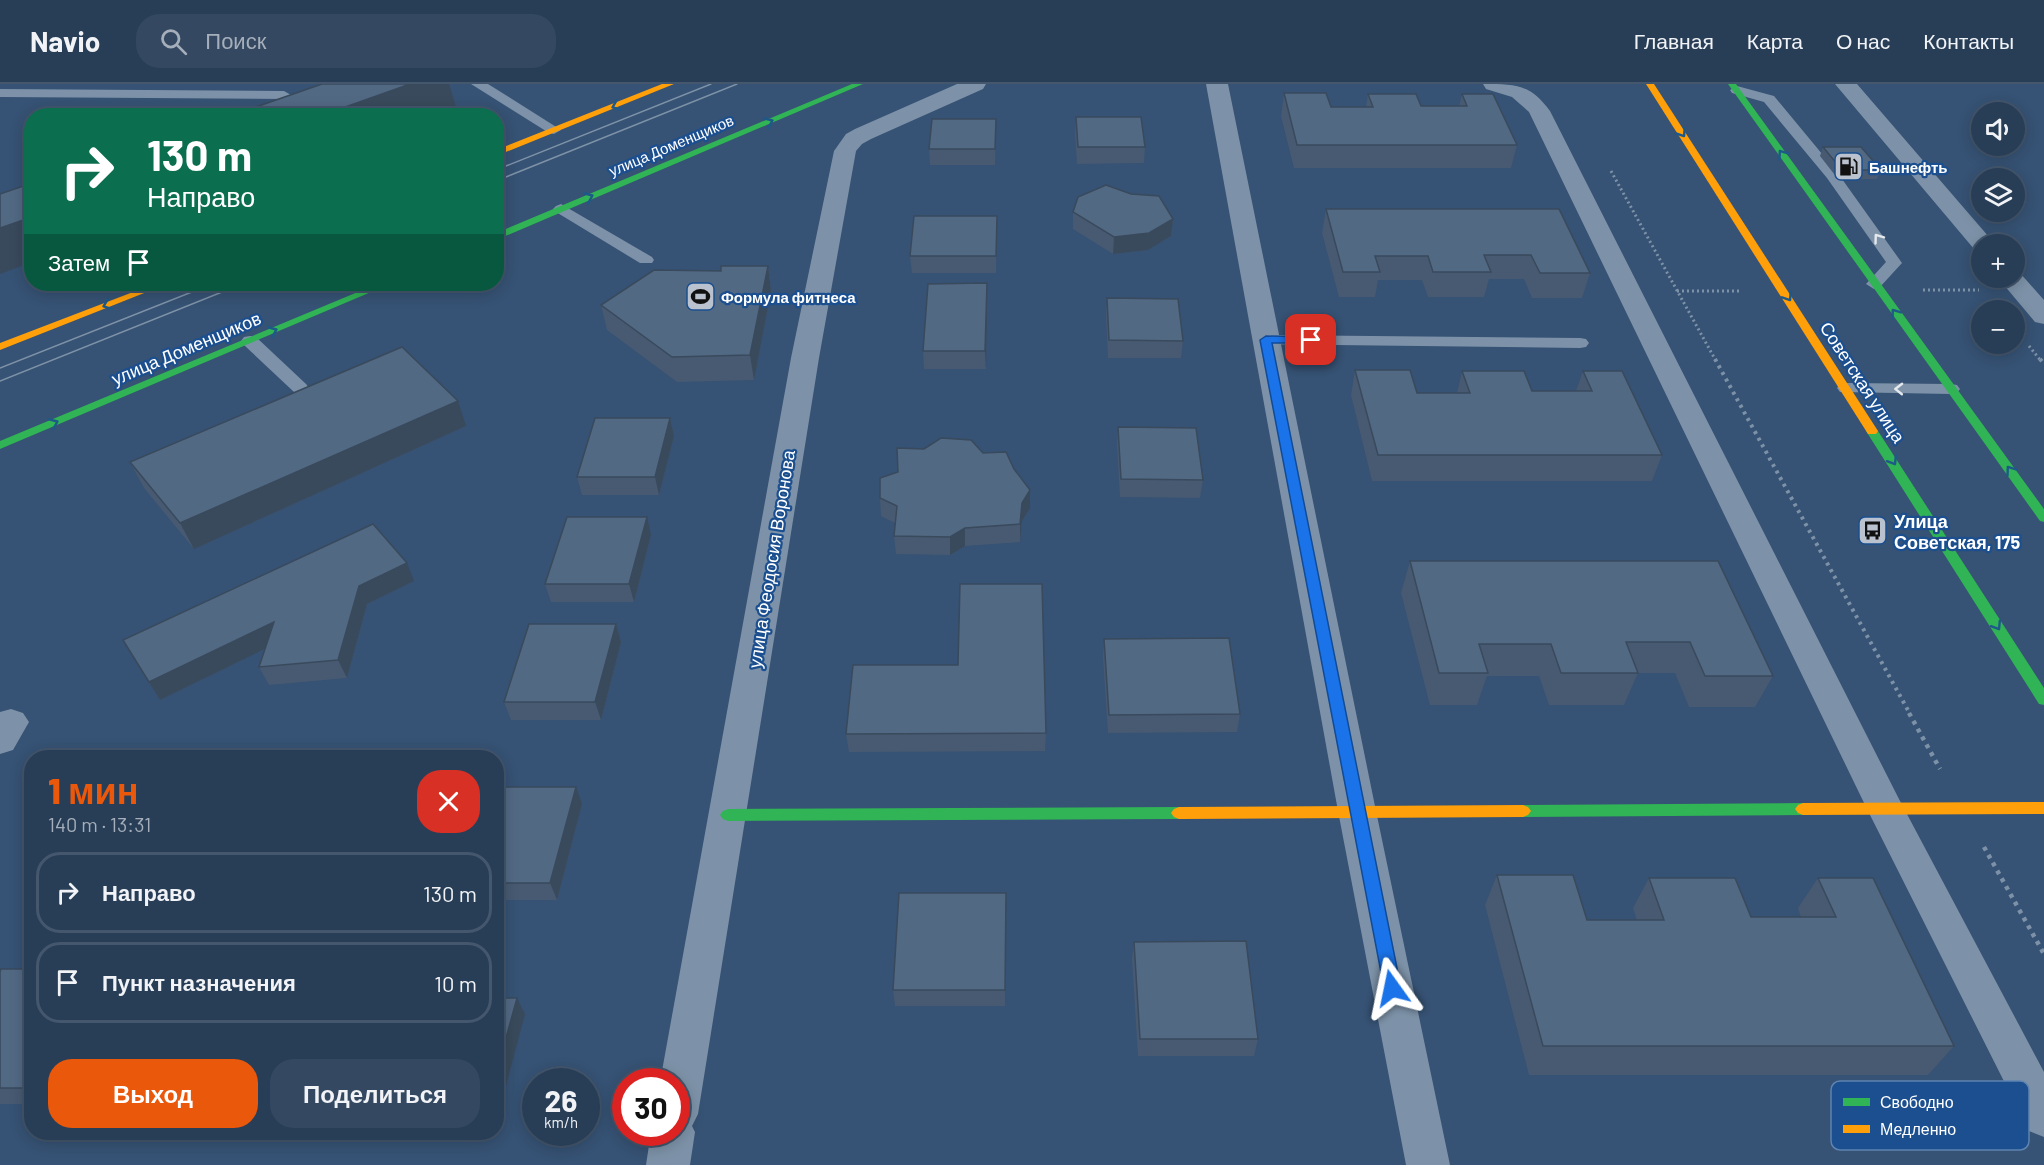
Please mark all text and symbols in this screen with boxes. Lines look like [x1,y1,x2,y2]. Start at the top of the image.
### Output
search box [136,14,556,68]
text: Navio [30,24,100,58]
icon: search [157,25,190,58]
text: Поиск [205,27,266,53]
text: Главная [1634,28,1714,53]
text: Карта [1747,28,1803,53]
text: О нас [1836,28,1890,53]
text: Контакты [1923,28,2014,53]
one-way arrow [611,98,622,111]
map controls [1971,102,2025,354]
button: sound [1971,102,2025,156]
street label: улица Доменщиков [606,111,736,179]
one-way arrow [763,117,774,129]
one-way arrow [1675,126,1686,137]
text: 130 m [147,129,252,179]
icon: right [48,132,126,210]
one-way arrow [1778,149,1789,160]
fuel station icon: Башнефть [1832,151,1864,183]
place label: Башнефть [1869,158,1948,176]
button: layers [1971,168,2025,222]
text: Направо [147,180,255,212]
one-way arrow [583,193,594,205]
one-way arrow [1874,233,1885,244]
button: + [1971,234,2025,288]
icon: arrive [122,246,155,279]
text: Затем [48,249,110,275]
sports icon: Формула фитнеса [684,281,716,313]
place label: Формула фитнеса [721,288,856,306]
one-way arrow [1780,291,1792,301]
one-way arrow [102,298,113,310]
button: − [1971,300,2025,354]
street label: улица Доменщиков [108,307,264,389]
one-way arrow [1891,308,1902,319]
pin [1285,314,1336,365]
street label: Советская улица [1816,317,1911,448]
icon: arrive [1294,323,1327,356]
one-way arrow [266,326,277,338]
one-way arrow [1894,382,1903,395]
one-way arrow [48,418,59,430]
street label: улица Феодосия Воронова [743,447,799,670]
one-way arrow [1885,455,1897,465]
one-way arrow [2006,466,2017,477]
place label: Улица Советская, 175 [1894,510,2020,553]
bus stop icon: Улица Советская, 175 [1857,515,1889,547]
one-way arrow [1990,619,2001,630]
text: 1 мин [48,768,139,811]
button: close [417,770,480,833]
text: 140 m · 13:31 [48,812,151,836]
icon: right [51,876,84,909]
text: Направо [102,879,196,905]
text: 130 m [423,880,477,906]
position arrow [1360,956,1424,1020]
icon: arrive [51,966,84,999]
text: Пункт назначения [102,969,296,995]
text: 10 m [434,970,477,996]
button: Выход [48,1059,258,1128]
button: Поделиться [270,1059,480,1128]
speed limit sign: 30 [612,1068,690,1146]
legend [1831,1081,2029,1150]
text: 26 [545,1082,577,1118]
text: Свободно [1880,1092,1954,1111]
text: km/h [544,1113,578,1131]
text: Медленно [1880,1119,1956,1138]

